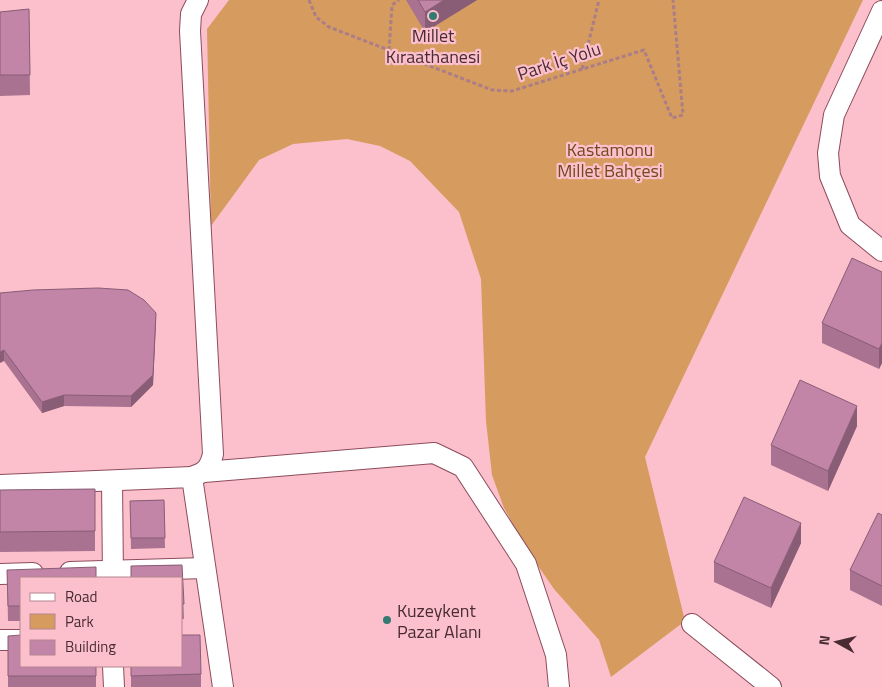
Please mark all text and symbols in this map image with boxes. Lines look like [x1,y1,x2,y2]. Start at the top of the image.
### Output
marker: Millet Kıraathanesi [427,10,439,22]
place label: Millet Kıraathanesi [386,22,480,70]
street label: Park İç Yolu [514,35,604,87]
park label: Kastamonu Millet Bahçesi [557,136,663,184]
legend [20,577,182,667]
text: Road [65,585,97,608]
place label: Kuzeykent Pazar Alanı [397,597,482,645]
text: Park [65,610,94,633]
marker: Kuzeykent Pazar Alanı [381,614,393,626]
north arrow [812,617,862,667]
text: N [813,634,835,646]
text: Building [65,635,116,658]

